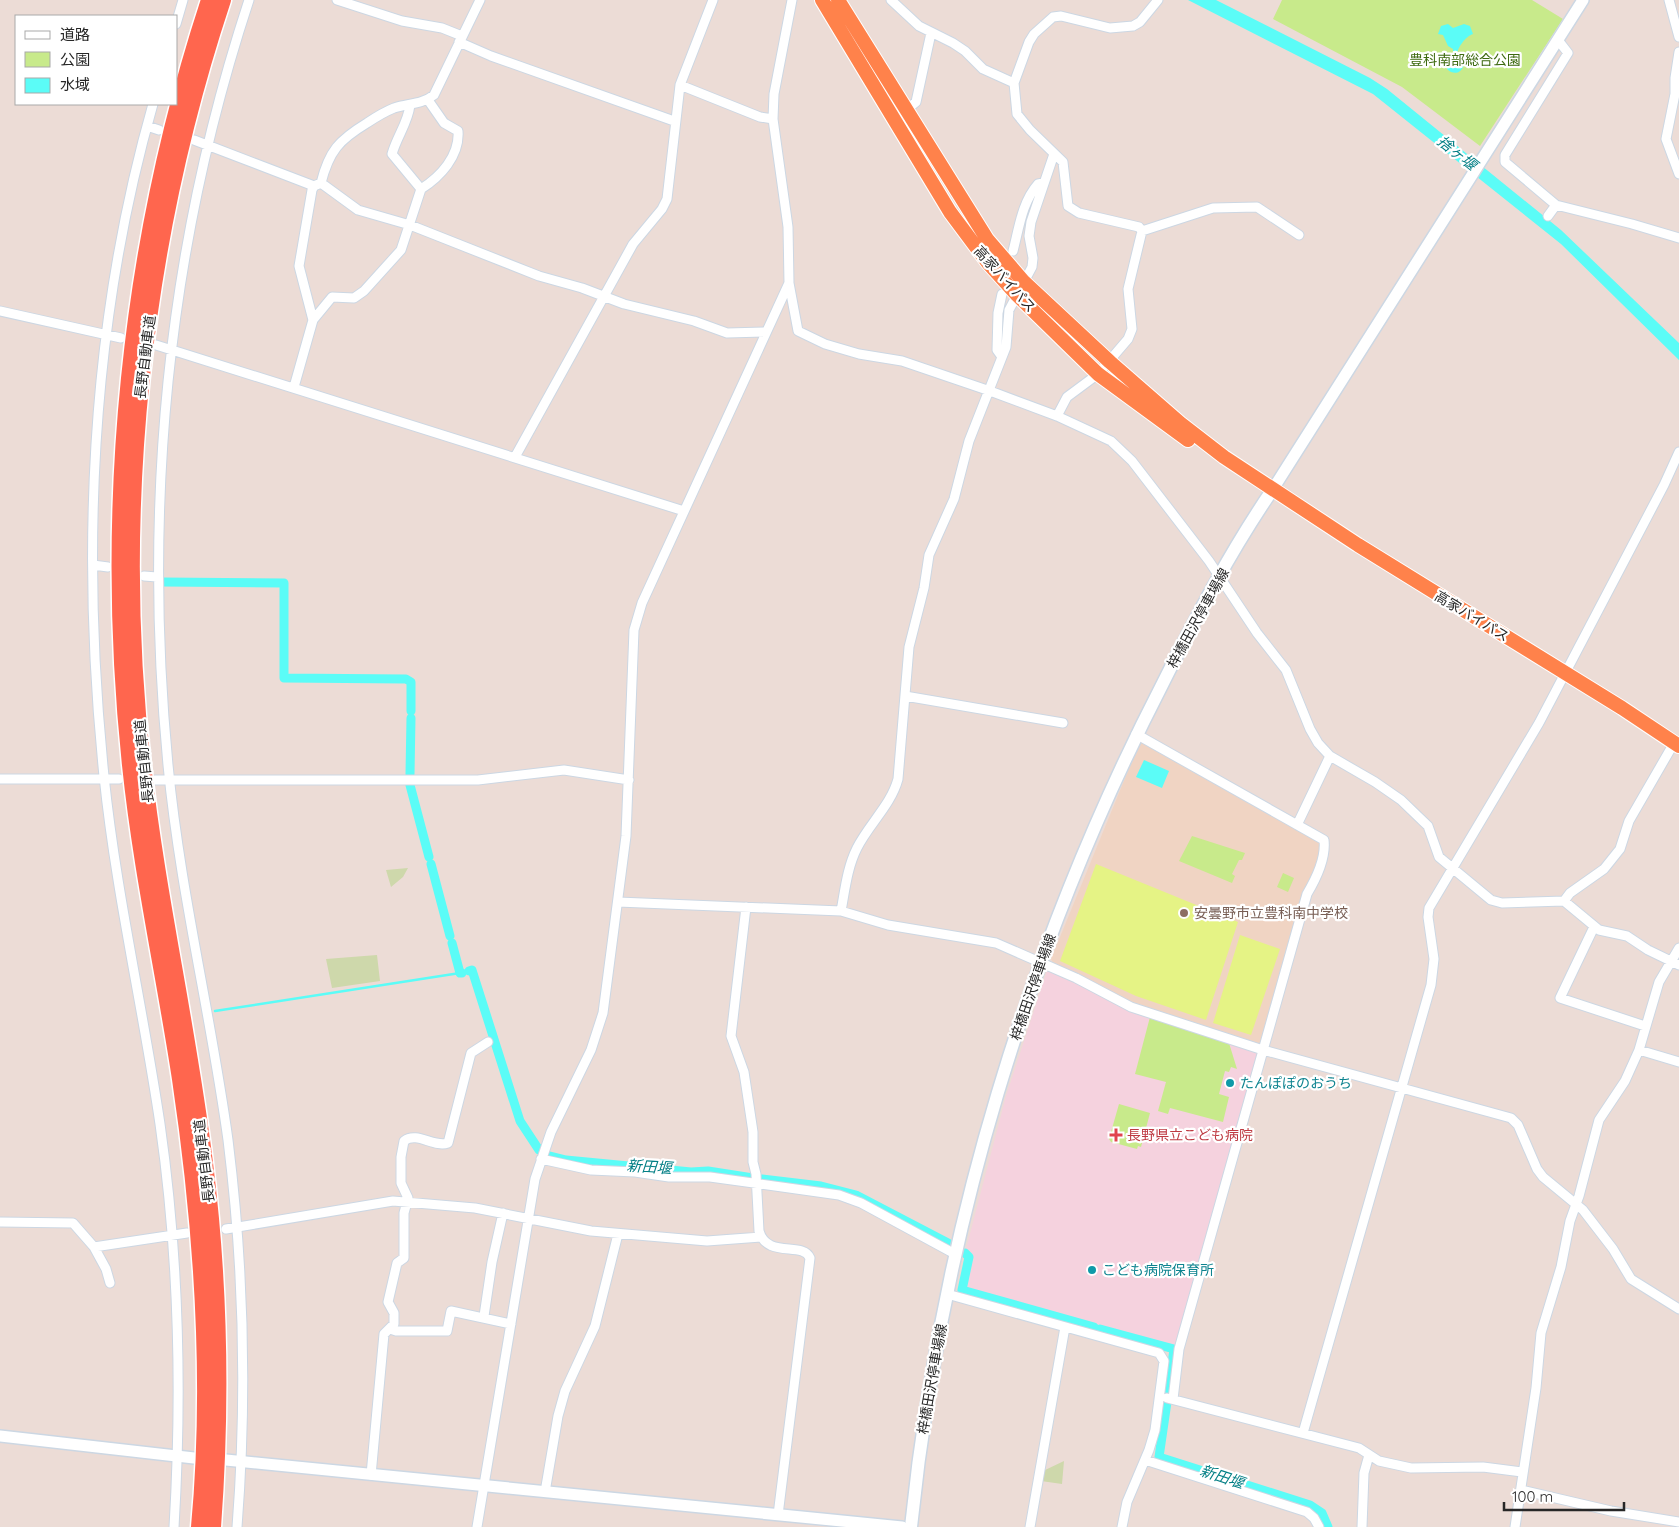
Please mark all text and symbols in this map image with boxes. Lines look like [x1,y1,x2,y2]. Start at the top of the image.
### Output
legend [15,15,178,105]
text: 道路 [60,25,90,44]
text: 公園 [60,50,90,69]
park label: 豊科南部総合公園 [1409,51,1521,69]
text: 水域 [60,75,90,94]
water label: 捨ヶ堰 [1434,131,1483,176]
street label: 高家バイパス [970,242,1040,316]
street label: 長野自動車道 [131,314,159,400]
street label: 梓橋田沢停車場線 [1163,565,1233,671]
street label: 高家バイパス [1431,587,1513,645]
street label: 長野自動車道 [131,718,157,804]
place label: 安曇野市立豊科南中学校 [1194,904,1348,922]
marker: 安曇野市立豊科南中学校 [1178,907,1190,919]
street label: 梓橋田沢停車場線 [1006,931,1060,1043]
place label: たんぽぽのおうち [1240,1074,1352,1092]
marker: たんぽぽのおうち [1224,1077,1236,1089]
street label: 長野自動車道 [190,1118,218,1204]
place label: 長野県立こども病院 [1127,1126,1253,1144]
marker: 長野県立こども病院 [1109,1128,1123,1142]
water label: 新田堰 [626,1155,675,1178]
place label: こども病院保育所 [1102,1261,1214,1279]
marker: こども病院保育所 [1086,1264,1098,1276]
street label: 梓橋田沢停車場線 [913,1322,951,1436]
water label: 新田堰 [1198,1461,1249,1493]
scale bar [1504,1480,1624,1512]
text: 100 m [1512,1487,1553,1506]

